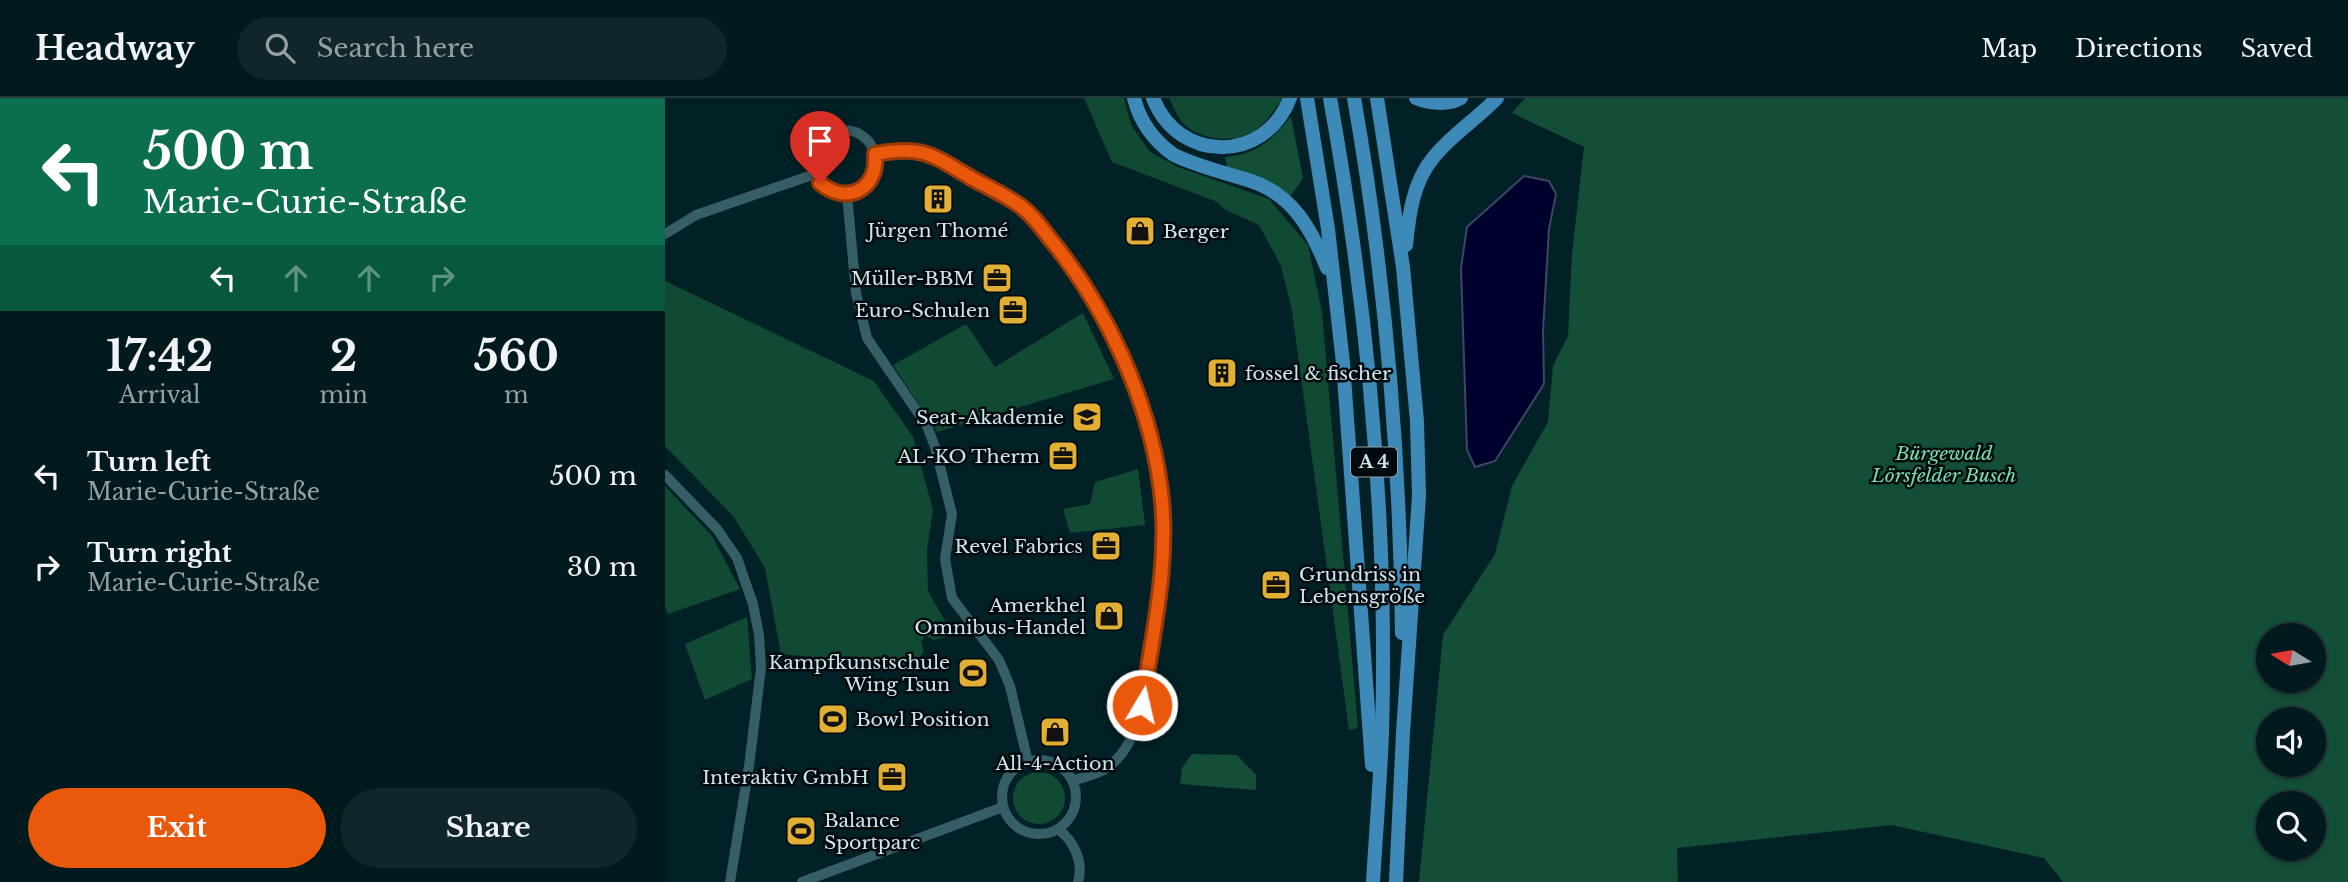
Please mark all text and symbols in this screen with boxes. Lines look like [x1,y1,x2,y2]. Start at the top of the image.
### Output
search box [237,17,727,80]
text: Headway [35,28,195,69]
icon: search [261,29,299,67]
text: Search here [317,32,474,64]
text: Map [1981,34,2037,63]
text: Directions [2075,34,2203,63]
text: Saved [2241,34,2313,63]
pin [790,111,850,183]
text: 500 m [143,121,313,182]
icon: arrive [801,122,839,160]
icon: left [28,126,119,217]
text: Marie-Curie-Straße [143,182,467,222]
building icon: Jürgen Thomé [921,182,955,216]
shop icon: Berger [1123,214,1157,248]
place label: Jürgen Thomé [864,219,1009,242]
place label: Berger [1163,220,1229,243]
icon: left [204,259,242,297]
icon: ahead [277,259,315,297]
icon: ahead [350,259,388,297]
icon: right [423,259,461,297]
office icon: Müller-BBM [980,261,1014,295]
place label: Müller-BBM [851,267,974,290]
office icon: Euro-Schulen [996,293,1030,327]
place label: Euro-Schulen [855,299,990,322]
text: 17:42 [106,330,213,382]
text: 2 [330,330,357,382]
text: 560 [474,330,559,382]
building icon: fossel & fischer [1205,356,1239,390]
place label: fossel & fischer [1245,362,1391,385]
text: Arrival [119,381,200,409]
text: min [319,381,368,409]
text: m [504,381,529,409]
school or university icon: Seat-Akademie [1070,400,1104,434]
place label: Seat-Akademie [916,406,1064,429]
office icon: AL-KO Therm [1046,439,1080,473]
park label: Bürgewald Lörsfelder Busch [1871,442,2017,487]
place label: AL-KO Therm [896,445,1040,468]
text: Turn left [87,446,211,478]
road number: A 4 [1351,448,1397,476]
icon: left [28,457,66,495]
text: 500 m [550,460,637,492]
text: Marie-Curie-Straße [87,478,320,506]
office icon: Revel Fabrics [1089,529,1123,563]
place label: Revel Fabrics [954,535,1083,558]
text: Turn right [87,537,232,569]
icon: right [28,548,66,586]
text: 30 m [567,551,637,583]
place label: Grundriss in Lebensgröße [1299,563,1425,608]
office icon: Grundriss in Lebensgröße [1259,568,1293,602]
text: Marie-Curie-Straße [87,569,320,597]
place label: Amerkhel Omnibus-Handel [915,594,1086,639]
shop icon: Amerkhel Omnibus-Handel [1092,599,1126,633]
north arrow [2256,623,2326,693]
map controls [2256,623,2326,861]
place label: Kampfkunstschule Wing Tsun [769,651,950,696]
sports icon: Kampfkunstschule Wing Tsun [956,656,990,690]
position arrow [1105,668,1179,742]
sports icon: Bowl Position [816,702,850,736]
button: sound [2256,707,2326,777]
place label: Bowl Position [856,708,990,731]
shop icon: All-4-Action [1038,715,1072,749]
place label: All-4-Action [994,752,1115,775]
office icon: Interaktiv GmbH [875,760,909,794]
place label: Interaktiv GmbH [702,766,869,789]
button: Exit [28,788,326,868]
button: Share [340,788,637,868]
button: search [2256,791,2326,861]
place label: Balance Sportparc [824,809,920,854]
sports icon: Balance Sportparc [784,814,818,848]

